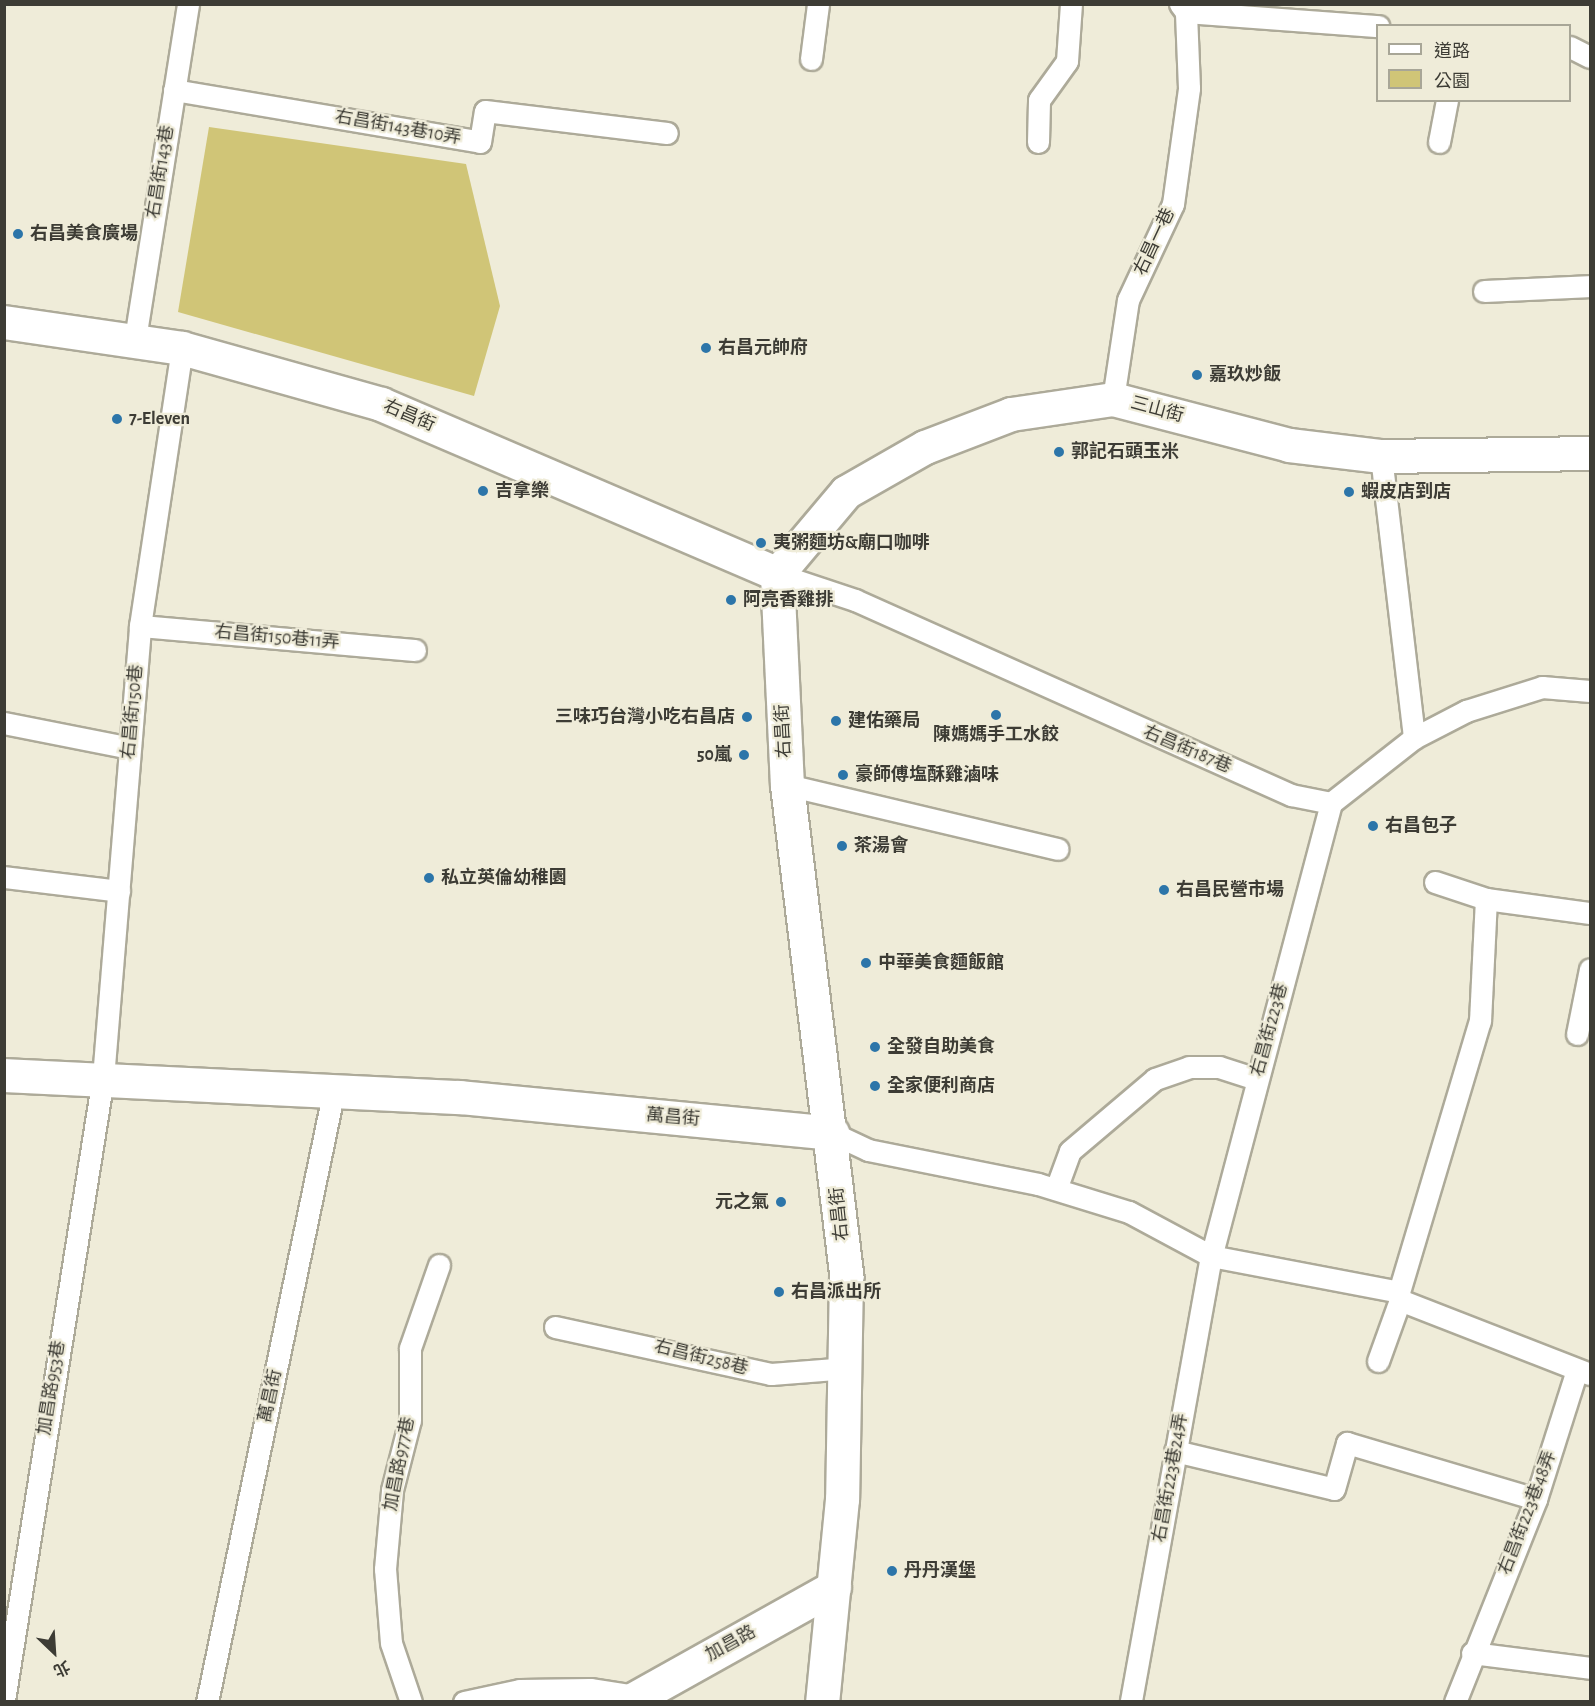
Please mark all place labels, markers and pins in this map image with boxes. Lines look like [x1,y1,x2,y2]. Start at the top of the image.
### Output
place label: 右昌美食廣場 [30,223,138,245]
marker: 右昌美食廣場 [11,227,25,241]
place label: 右昌元帥府 [718,337,808,359]
marker: 右昌元帥府 [699,341,713,355]
place label: 嘉玖炒飯 [1209,364,1281,386]
marker: 嘉玖炒飯 [1190,368,1204,382]
place label: 7-Eleven [129,408,190,430]
marker: 7-Eleven [110,412,124,426]
place label: 郭記石頭玉米 [1071,441,1179,463]
marker: 郭記石頭玉米 [1052,445,1066,459]
place label: 吉拿樂 [495,480,549,502]
place label: 蝦皮店到店 [1361,481,1451,503]
marker: 吉拿樂 [476,484,490,498]
marker: 蝦皮店到店 [1342,485,1356,499]
place label: 夷粥麵坊&廟口咖啡 [773,532,930,554]
marker: 夷粥麵坊&廟口咖啡 [754,536,768,550]
place label: 阿亮香雞排 [743,589,833,611]
marker: 阿亮香雞排 [724,593,738,607]
place label: 三味巧台灣小吃右昌店 [555,706,735,728]
marker: 陳媽媽手工水餃 [989,708,1003,722]
marker: 三味巧台灣小吃右昌店 [740,710,754,724]
place label: 建佑藥局 [848,710,920,732]
marker: 建佑藥局 [829,714,843,728]
place label: 陳媽媽手工水餃 [933,724,1059,746]
place label: 50嵐 [697,744,732,766]
marker: 50嵐 [737,748,751,762]
place label: 豪師傅塩酥雞滷味 [855,764,999,786]
marker: 豪師傅塩酥雞滷味 [836,768,850,782]
place label: 右昌包子 [1385,815,1457,837]
marker: 右昌包子 [1366,819,1380,833]
place label: 茶湯會 [854,835,908,857]
marker: 茶湯會 [835,839,849,853]
place label: 私立英倫幼稚園 [441,867,567,889]
marker: 私立英倫幼稚園 [422,871,436,885]
place label: 右昌民營市場 [1176,879,1284,901]
marker: 右昌民營市場 [1157,883,1171,897]
place label: 中華美食麵飯館 [878,952,1004,974]
marker: 中華美食麵飯館 [859,956,873,970]
place label: 全發自助美食 [887,1036,995,1058]
marker: 全發自助美食 [868,1040,882,1054]
place label: 全家便利商店 [887,1075,995,1097]
marker: 全家便利商店 [868,1079,882,1093]
place label: 元之氣 [715,1191,769,1213]
marker: 元之氣 [774,1195,788,1209]
place label: 右昌派出所 [791,1281,881,1303]
marker: 右昌派出所 [772,1285,786,1299]
place label: 丹丹漢堡 [904,1560,976,1582]
marker: 丹丹漢堡 [885,1564,899,1578]

